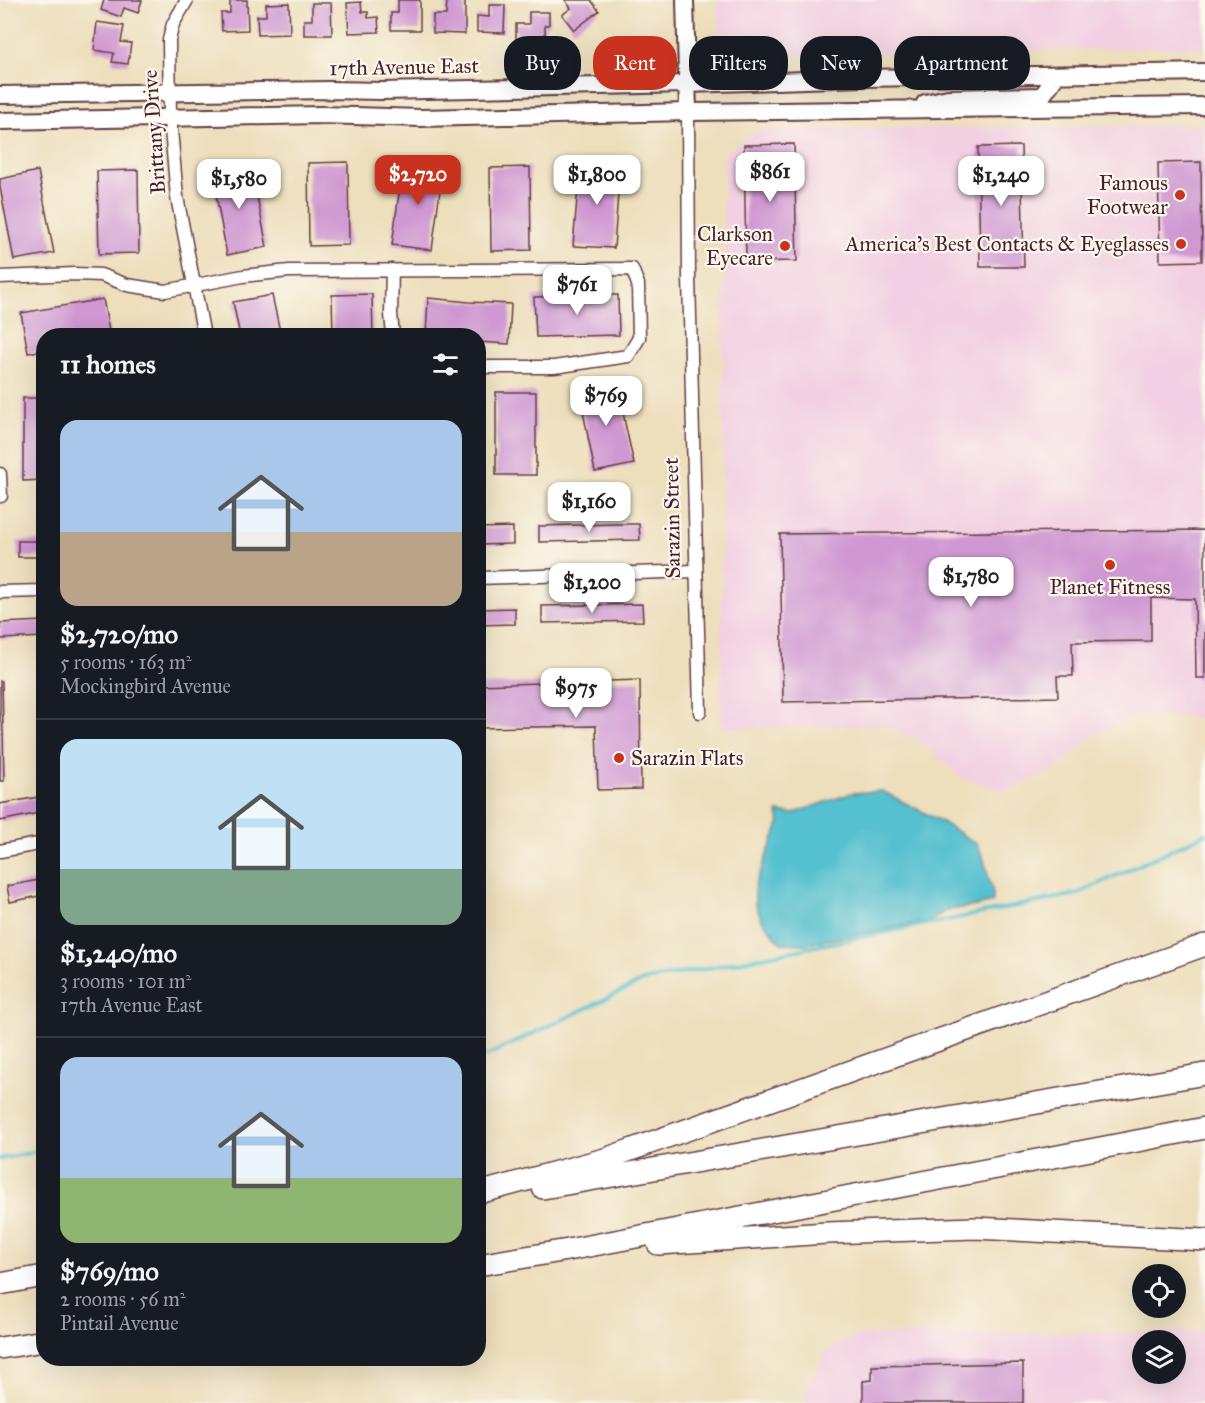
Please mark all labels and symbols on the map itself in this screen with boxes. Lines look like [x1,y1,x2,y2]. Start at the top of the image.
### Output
street label: 17th Avenue East [329,53,480,81]
street label: Brittany Drive [137,69,171,195]
pin: $861 [734,152,806,203]
pin: $2,720 [369,155,467,206]
pin: $1,800 [548,155,646,206]
pin: $1,240 [952,156,1050,207]
pin: $1,580 [190,159,288,210]
place label: Famous Footwear [1087,170,1168,220]
marker: Famous Footwear [1173,188,1187,202]
place label: Clarkson Eyecare [697,221,773,271]
place label: America's Best Contacts & Eyeglasses [844,231,1169,257]
marker: America's Best Contacts & Eyeglasses [1174,237,1188,251]
marker: Clarkson Eyecare [778,239,792,253]
pin: $761 [541,265,613,316]
pin: $769 [570,376,642,427]
street label: Sarazin Street [658,457,686,579]
pin: $1,160 [540,482,638,533]
pin: $1,780 [922,557,1020,608]
marker: Planet Fitness [1103,558,1117,572]
pin: $1,200 [543,563,641,614]
place label: Planet Fitness [1050,574,1170,600]
pin: $975 [540,668,612,719]
place label: Sarazin Flats [631,745,743,771]
marker: Sarazin Flats [612,751,626,765]

